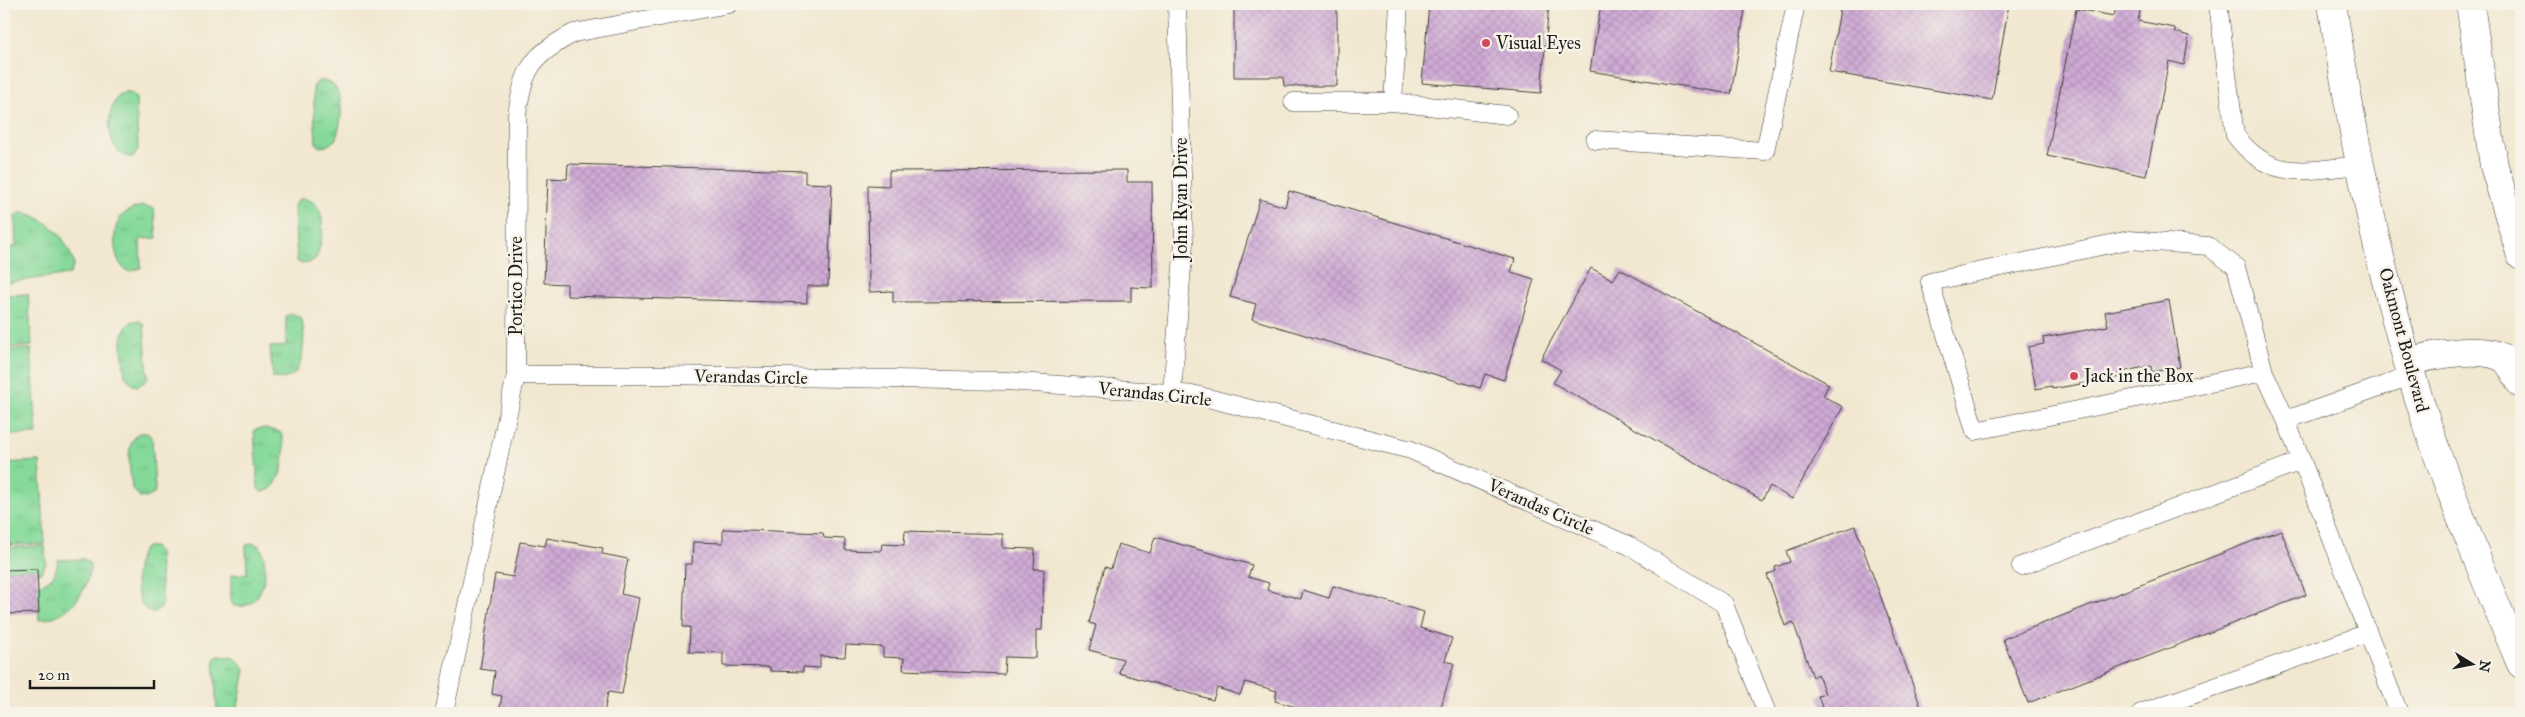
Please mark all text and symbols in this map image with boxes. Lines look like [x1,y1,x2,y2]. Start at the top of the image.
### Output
place label: Visual Eyes [1495,32,1581,54]
marker: Visual Eyes [1480,37,1492,49]
street label: John Ryan Drive [1170,137,1193,263]
street label: Portico Drive [505,236,527,336]
street label: Oakmont Boulevard [2374,265,2434,415]
street label: Verandas Circle [693,365,808,389]
place label: Jack in the Box [2082,365,2194,388]
marker: Jack in the Box [2068,370,2080,382]
street label: Verandas Circle [1096,377,1213,411]
street label: Verandas Circle [1484,473,1597,540]
north arrow [2448,640,2498,690]
scale bar [30,657,154,689]
text: N [2475,659,2494,674]
text: 20 m [38,666,70,684]

